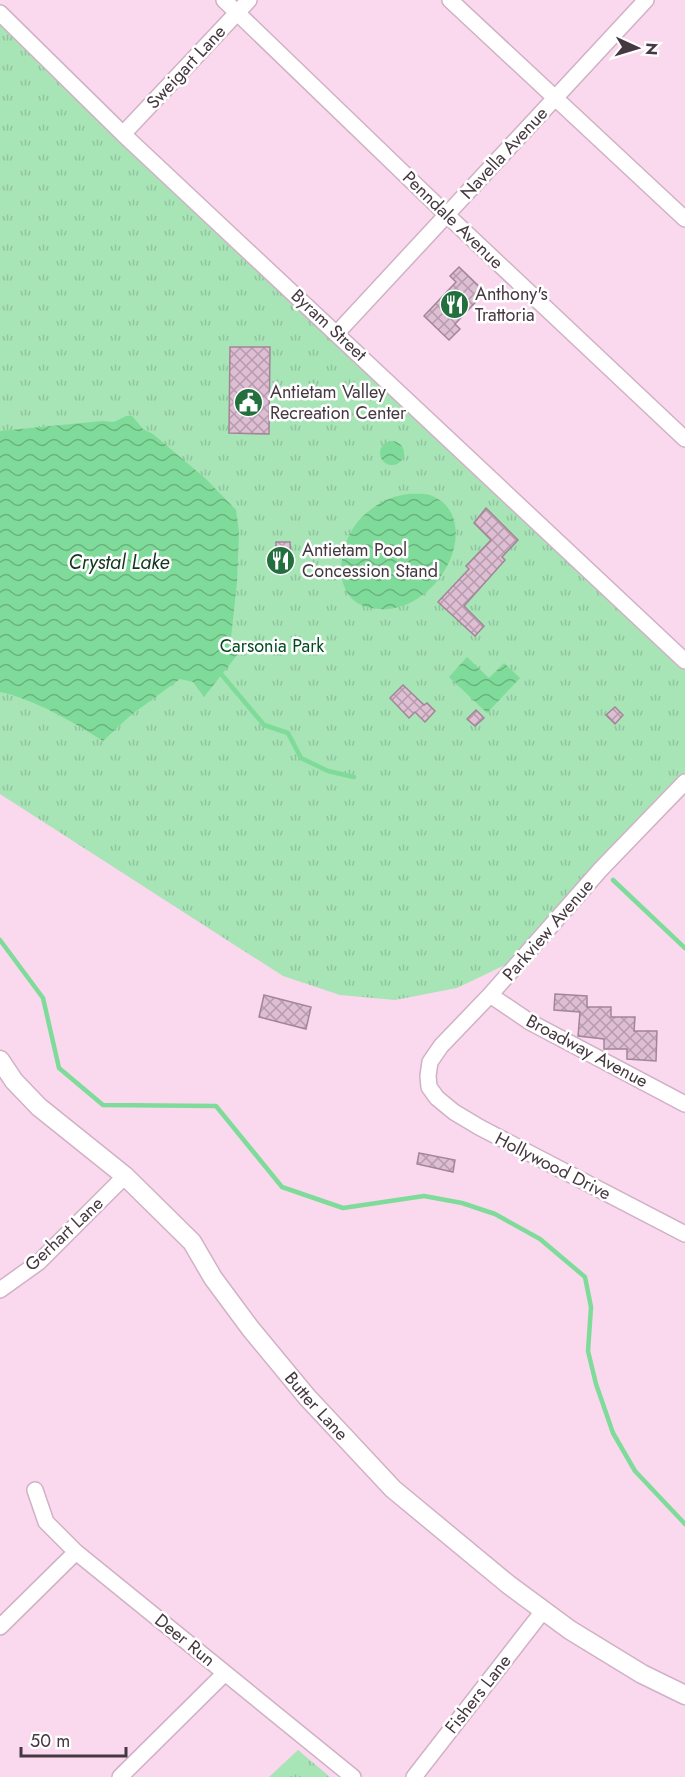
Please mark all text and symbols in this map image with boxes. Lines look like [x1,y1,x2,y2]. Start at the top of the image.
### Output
north arrow [607,18,667,78]
street label: Sweigart Lane [140,19,232,115]
text: N [640,42,663,56]
street label: Navella Avenue [454,101,554,205]
street label: Penndale Avenue [397,165,509,275]
place label: Anthony's Trattoria [475,281,548,328]
street label: Byram Street [285,283,373,367]
restaurant icon: Anthony's Trattoria [438,288,470,320]
place label: Antietam Valley Recreation Center [270,379,407,426]
public building icon: Antietam Valley Recreation Center [233,386,265,418]
place label: Antietam Pool Concession Stand [302,537,438,584]
restaurant icon: Antietam Pool Concession Stand [265,544,297,576]
water label: Crystal Lake [68,548,170,577]
park label: Carsonia Park [220,633,324,659]
street label: Parkview Avenue [496,873,600,987]
street label: Broadway Avenue [521,1008,653,1094]
street label: Hollywood Drive [491,1126,615,1206]
street label: Gerhart Lane [19,1191,109,1277]
street label: Butter Lane [278,1366,354,1446]
street label: Deer Run [149,1607,221,1673]
street label: Fishers Lane [439,1649,517,1739]
scale bar [21,1720,126,1758]
text: 50 m [30,1728,70,1754]

